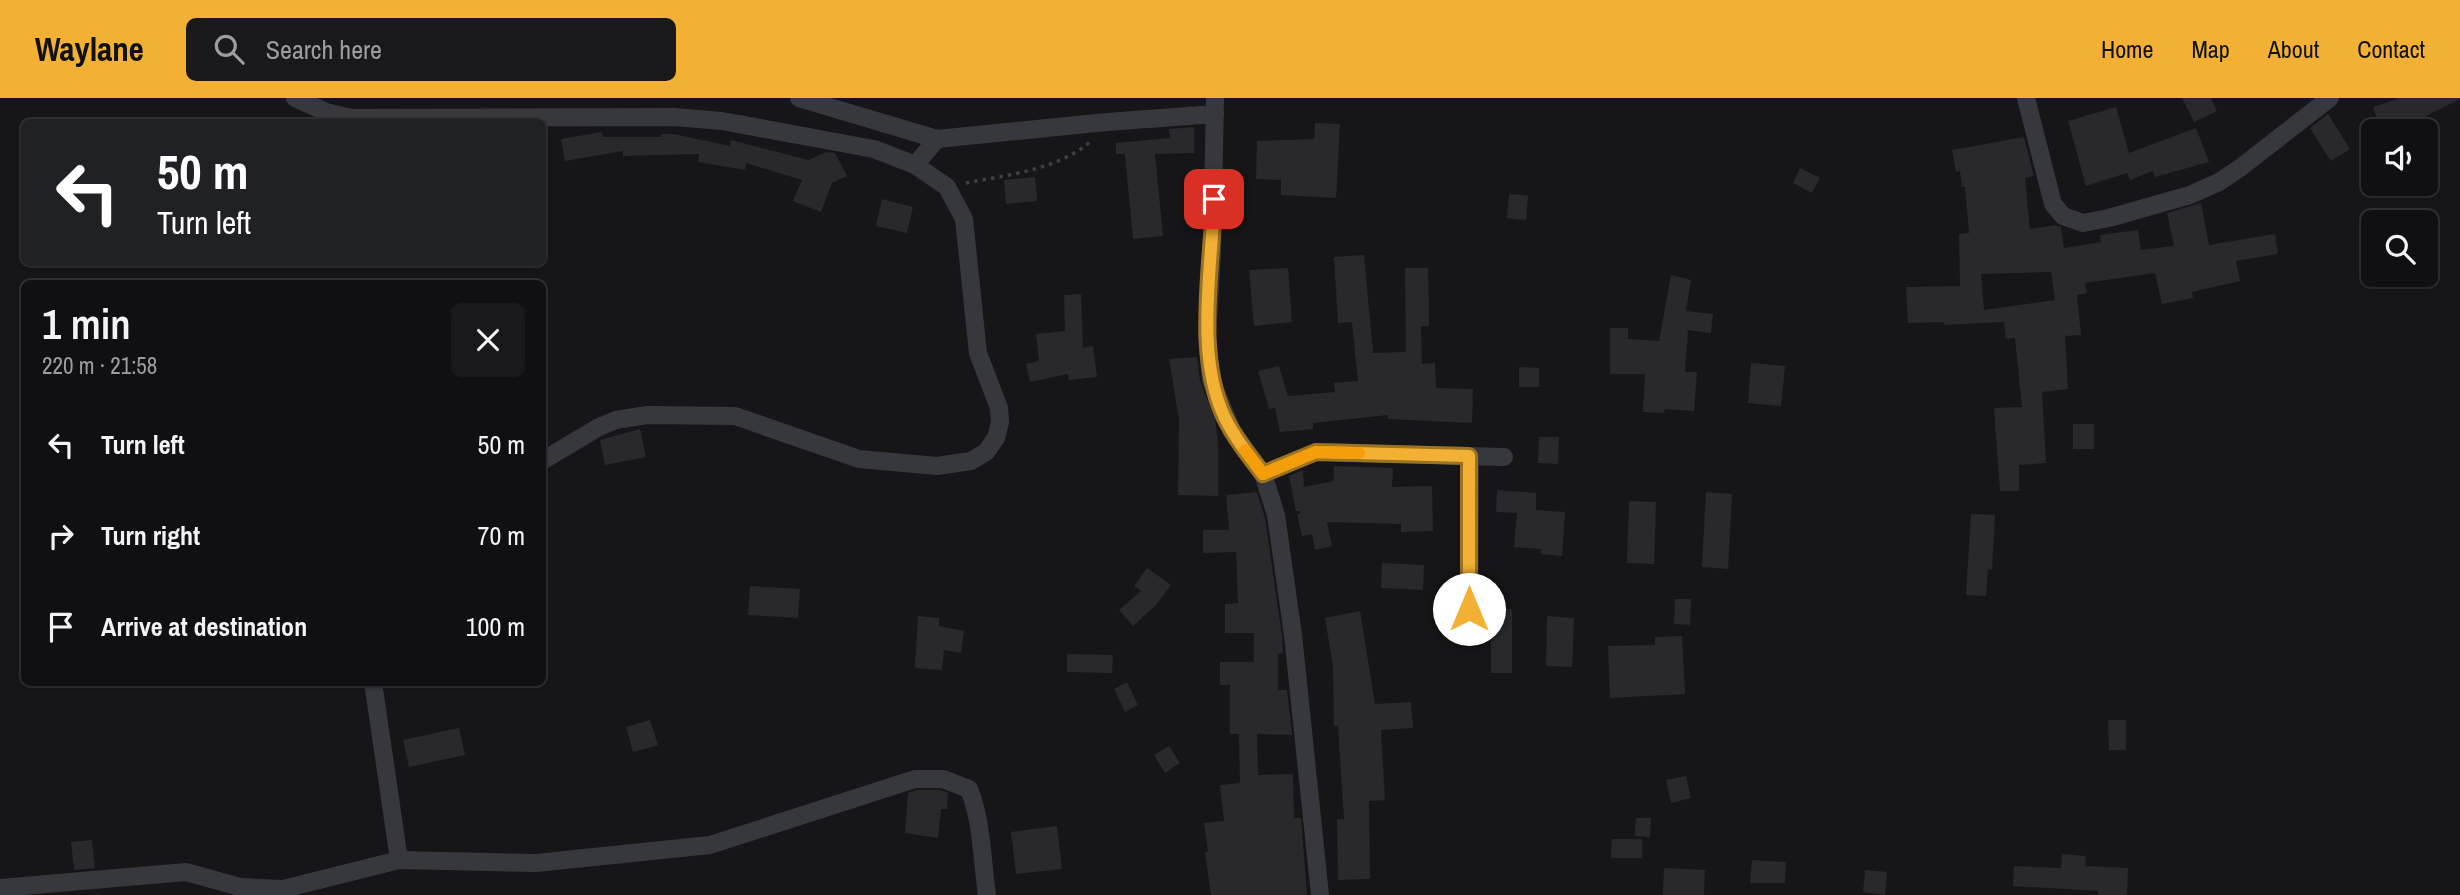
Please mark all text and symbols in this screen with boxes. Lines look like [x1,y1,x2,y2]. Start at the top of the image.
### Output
search box [186,18,676,81]
text: Waylane [35,27,144,71]
icon: search [210,30,248,68]
text: Search here [266,32,382,67]
text: Home [2101,33,2153,65]
text: Map [2191,33,2230,65]
text: About [2268,33,2319,65]
text: Contact [2357,33,2425,65]
map controls [2361,119,2438,287]
button: sound [2361,119,2438,196]
text: 50 m [157,138,249,204]
icon: left [42,147,133,238]
pin [1184,169,1244,229]
icon: arrive [1195,180,1233,218]
text: Turn left [157,201,251,244]
button: search [2361,210,2438,287]
text: 1 min [42,296,131,352]
button: close [451,303,525,377]
text: 220 m · 21:58 [42,350,157,381]
icon: left [42,426,80,464]
text: Turn left [101,427,185,462]
text: 50 m [478,427,525,462]
icon: right [42,517,80,555]
text: Turn right [101,518,200,553]
text: 70 m [478,518,525,553]
position arrow [1432,572,1506,646]
icon: arrive [42,608,80,646]
text: Arrive at destination [101,609,307,644]
text: 100 m [466,609,525,644]

